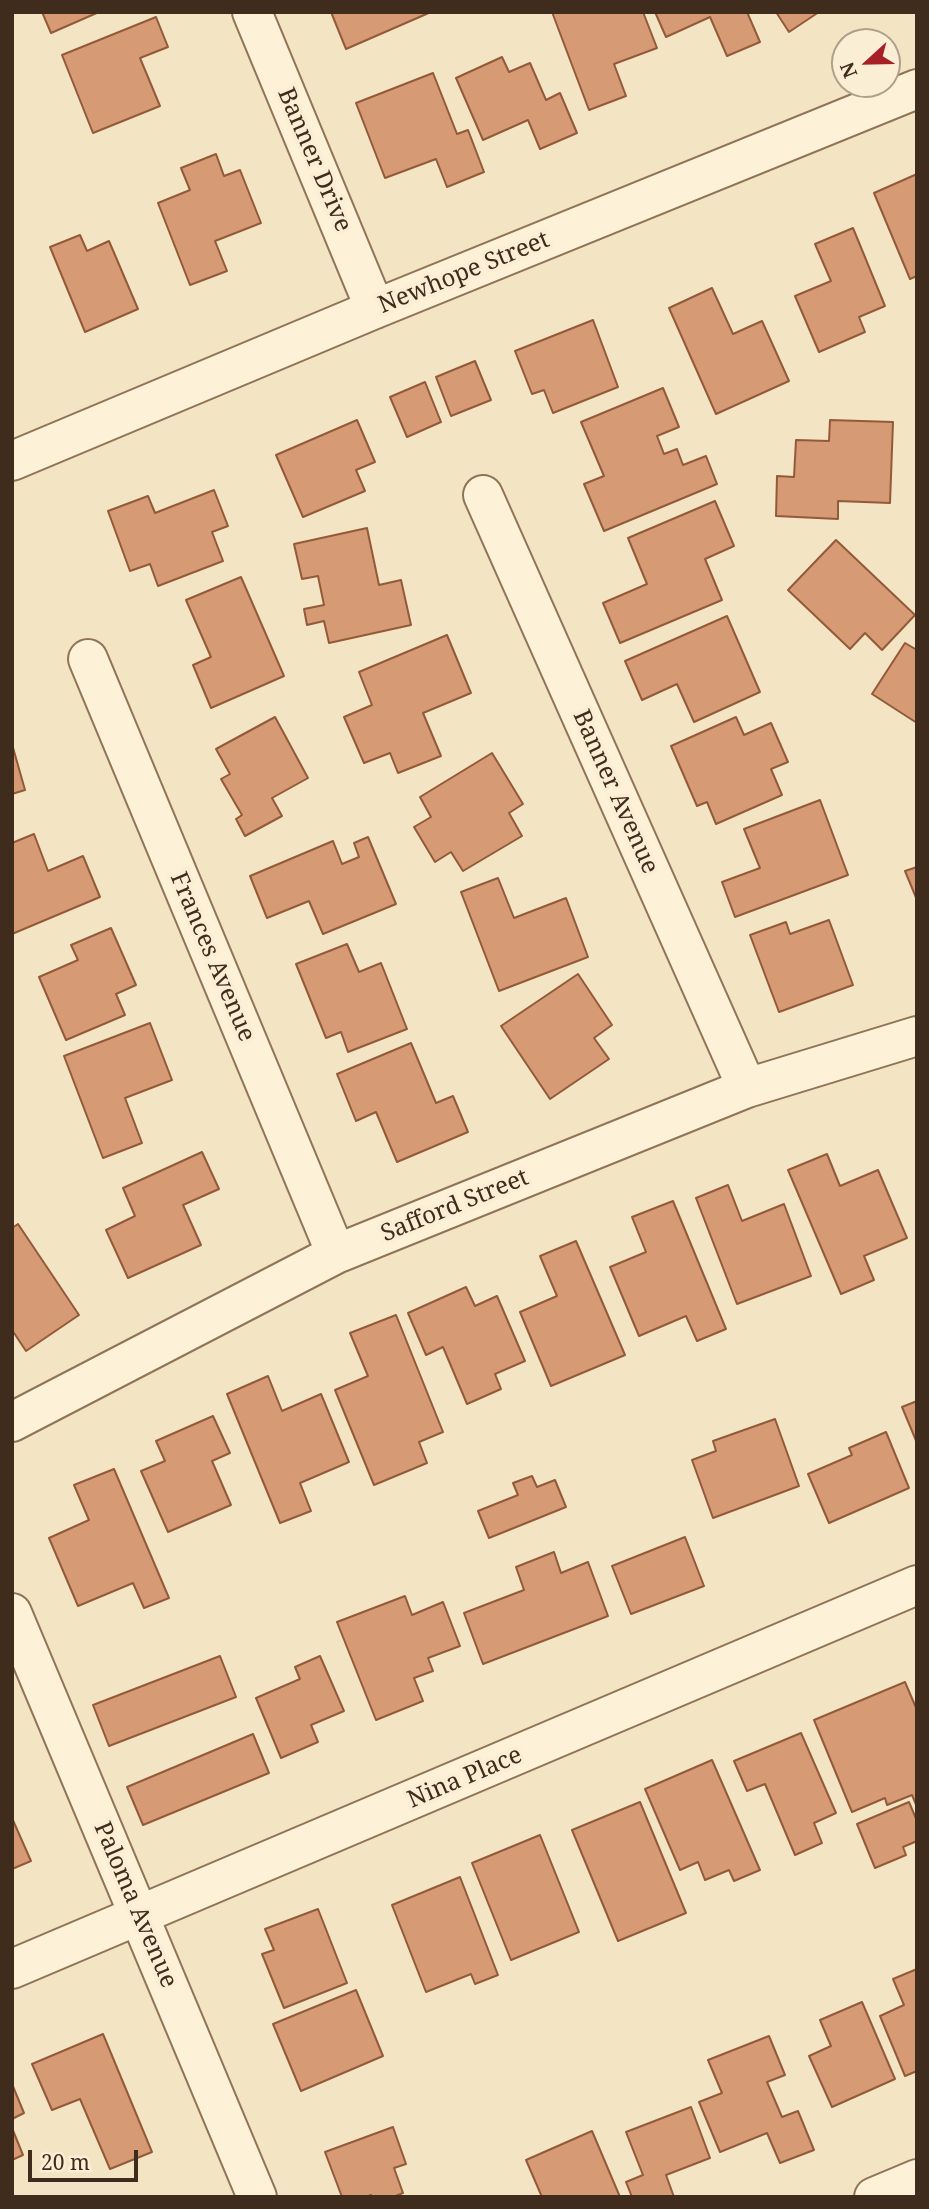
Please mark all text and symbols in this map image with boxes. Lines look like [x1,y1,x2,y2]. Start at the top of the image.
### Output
north arrow [831,28,901,98]
text: N [834,58,863,82]
street label: Banner Drive [271,84,357,236]
street label: Newhope Street [374,226,554,320]
street label: Banner Avenue [566,706,664,878]
street label: Frances Avenue [163,868,261,1046]
street label: Safford Street [377,1163,533,1249]
street label: Nina Place [404,1741,526,1815]
street label: Paloma Avenue [87,1818,183,1992]
scale bar [32,2136,142,2180]
text: 20 m [41,2148,90,2176]

